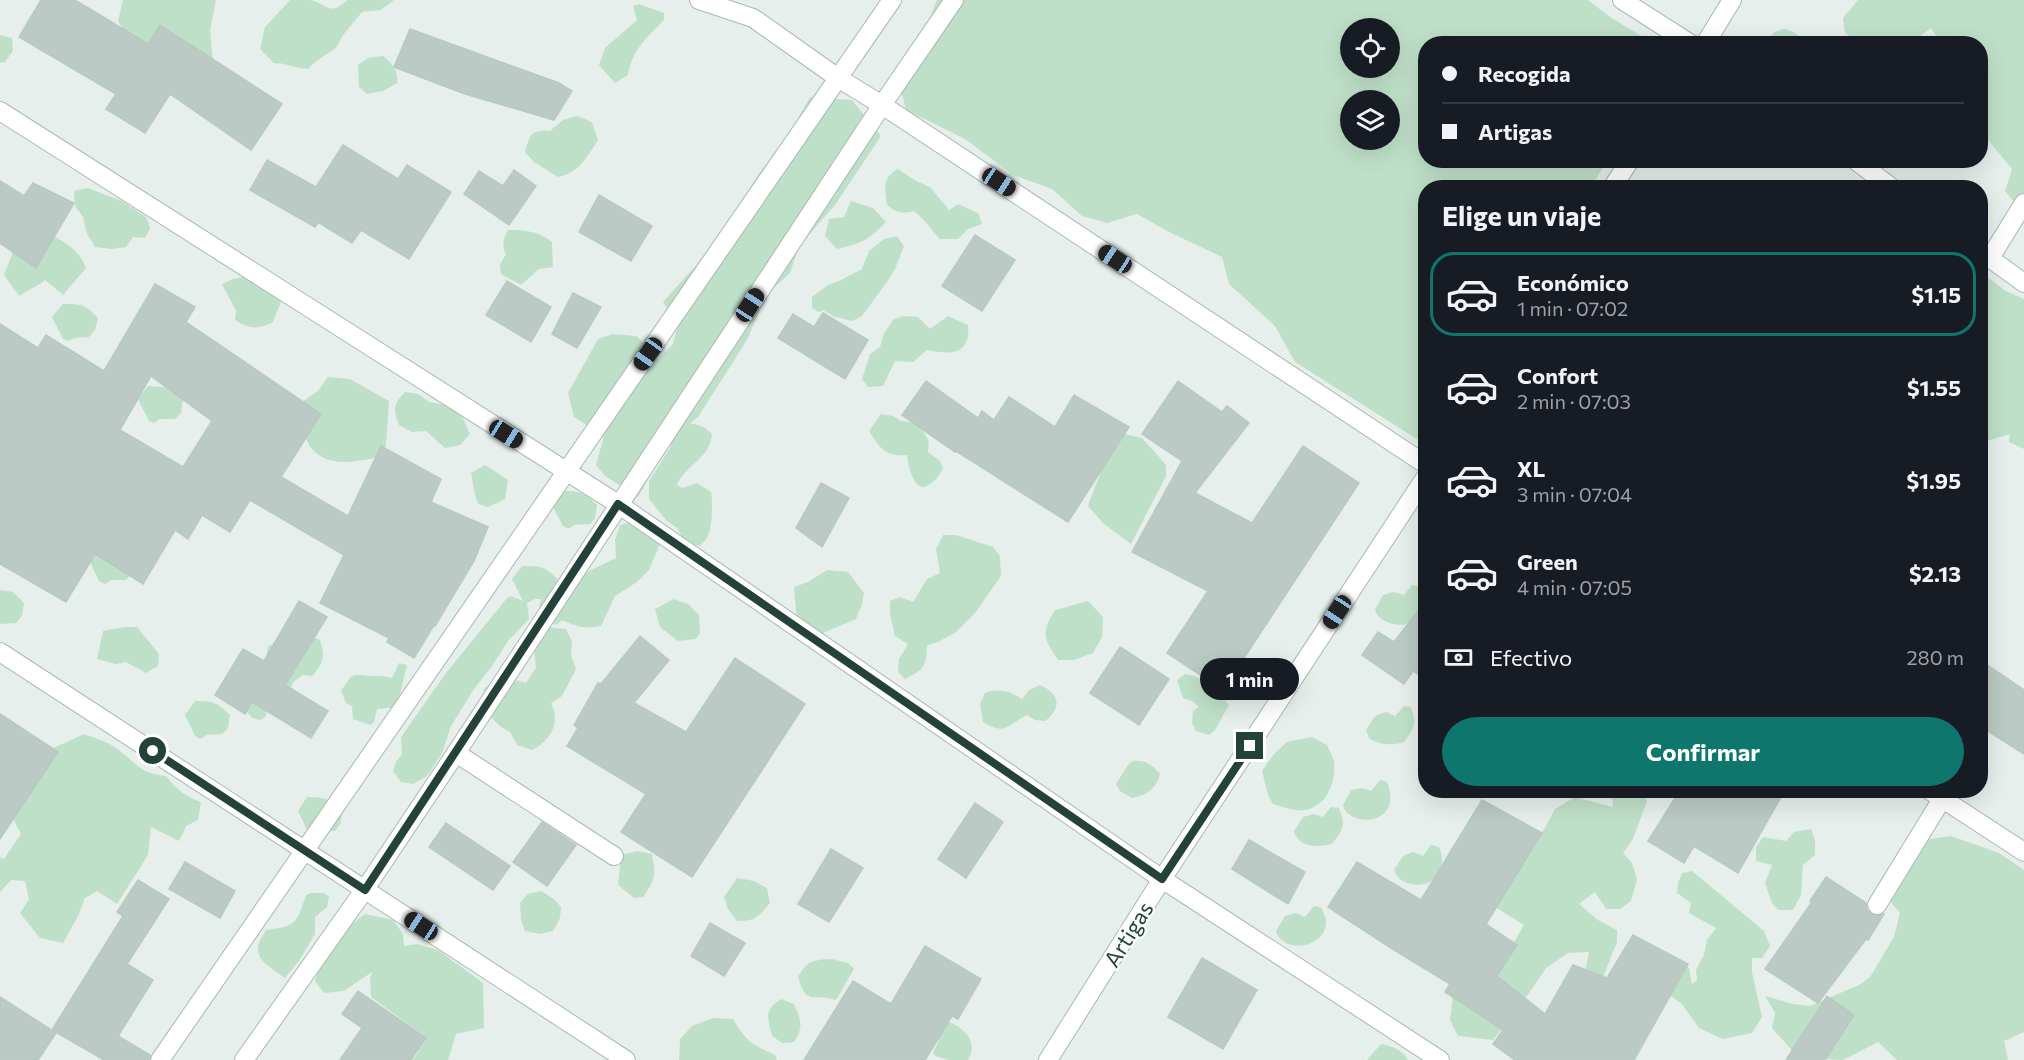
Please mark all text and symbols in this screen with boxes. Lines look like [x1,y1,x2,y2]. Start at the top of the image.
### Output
map controls [1340,18,1400,150]
button: locate [1340,18,1400,78]
text: Recogida [1478,60,1570,87]
button: layers [1340,90,1400,150]
text: Artigas [1478,118,1552,145]
car [979,165,1019,199]
text: Elige un viaje [1442,199,1601,232]
car [1095,242,1135,276]
icon: car [1445,267,1499,321]
text: Económico [1517,269,1629,296]
text: $1.15 [1911,281,1961,308]
car [733,285,767,325]
text: 1 min · 07:02 [1517,296,1628,320]
car [630,334,666,374]
icon: car [1445,360,1499,414]
text: Confort [1517,362,1598,389]
text: $1.55 [1907,374,1961,401]
text: 2 min · 07:03 [1517,389,1631,413]
car [486,417,526,451]
icon: car [1445,453,1499,507]
text: XL [1517,455,1545,482]
text: $1.95 [1906,467,1961,494]
text: 3 min · 07:04 [1517,482,1632,506]
icon: car [1445,546,1499,600]
text: Green [1517,548,1578,575]
text: $2.13 [1909,560,1961,587]
text: 4 min · 07:05 [1517,575,1632,599]
car [1320,592,1354,632]
icon: cash [1442,641,1475,674]
text: Efectivo [1490,644,1572,671]
text: 280 m [1906,645,1964,669]
callout: 1 min [1200,659,1300,701]
text: 1 min [1226,667,1273,691]
button: Confirmar [1442,717,1964,786]
route end [1236,732,1263,759]
route start [139,737,166,764]
street label: Artigas [1097,896,1159,972]
car [401,909,441,943]

